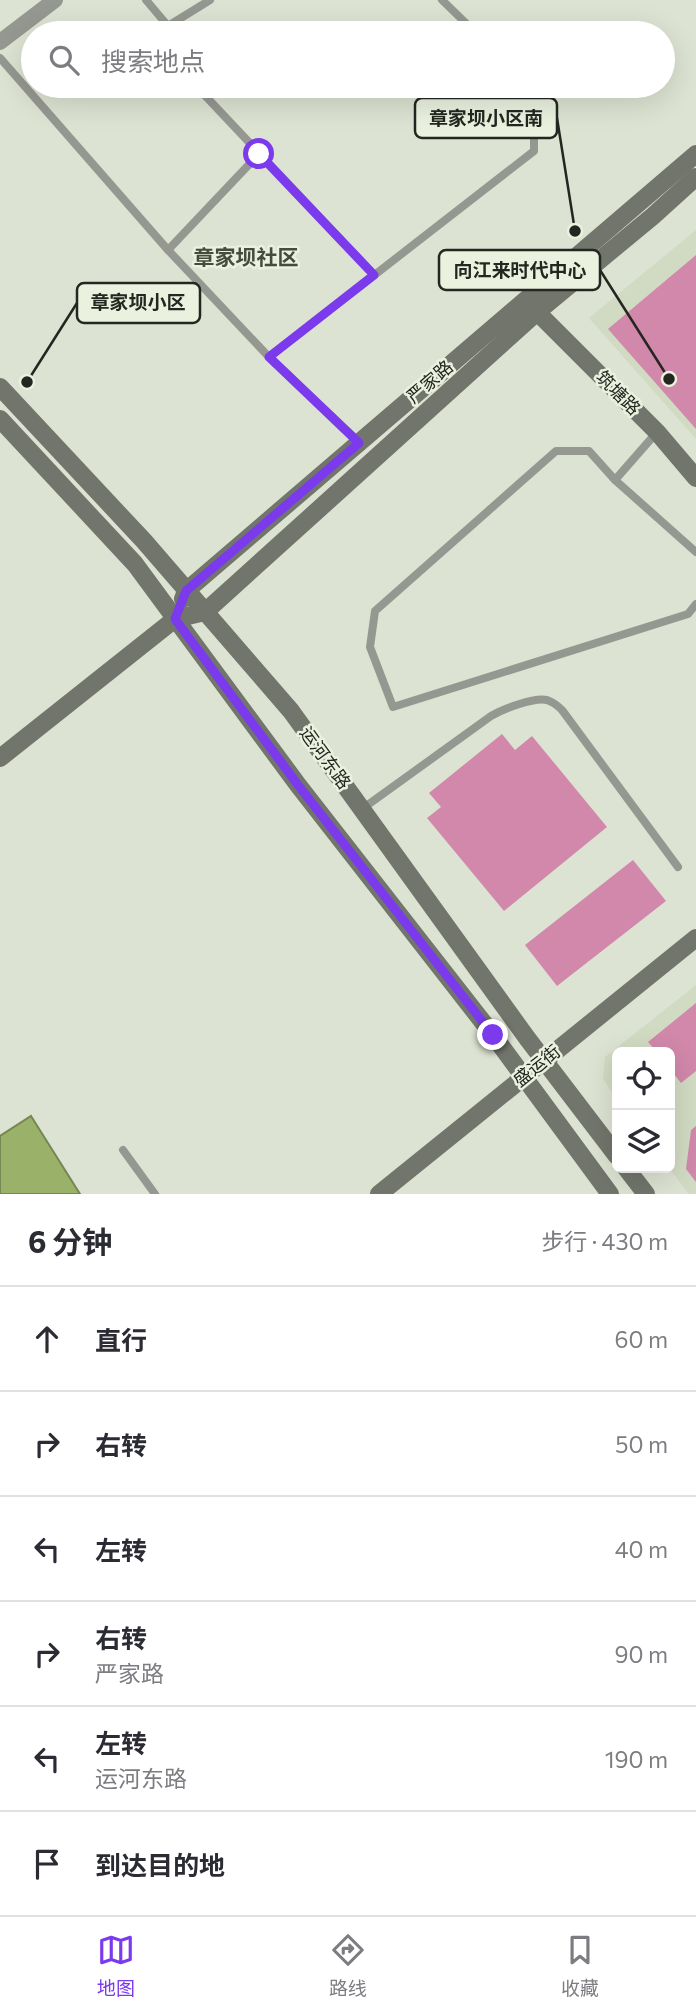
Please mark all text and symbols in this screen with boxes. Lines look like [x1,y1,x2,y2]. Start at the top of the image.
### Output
search box [21,21,675,98]
icon: search [45,41,83,79]
text: 搜索地点 [101,45,205,76]
callout: 章家坝小区南 [415,98,557,138]
text: 章家坝小区南 [429,106,543,129]
route start [243,138,274,169]
district label: 章家坝社区 [194,244,299,269]
callout: 向江来时代中心 [439,250,600,290]
text: 向江来时代中心 [453,258,587,281]
callout: 章家坝小区 [77,283,200,323]
text: 章家坝小区 [90,290,186,313]
street label: 严家路 [402,355,457,407]
street label: 筑塘路 [592,365,646,419]
street label: 运河东路 [296,722,356,793]
route end [477,1019,508,1050]
street label: 盛运街 [508,1040,564,1091]
map controls [612,1047,675,1173]
button: locate [612,1047,675,1110]
button: layers [612,1110,675,1173]
text: 6 分钟 [28,1222,112,1259]
text: 步行 · 430 m [541,1227,668,1255]
icon: ahead [28,1320,66,1358]
text: 直行 [95,1324,147,1355]
text: 60 m [615,1325,668,1353]
icon: right [28,1425,66,1463]
text: 右转 [95,1429,147,1460]
text: 50 m [615,1430,668,1458]
icon: left [28,1530,66,1568]
text: 左转 [95,1534,147,1565]
text: 40 m [615,1535,668,1563]
text: 右转 [95,1622,147,1653]
icon: right [28,1635,66,1673]
text: 90 m [615,1640,668,1668]
text: 严家路 [95,1659,164,1687]
text: 左转 [95,1727,147,1758]
icon: left [28,1740,66,1778]
text: 190 m [605,1745,668,1773]
text: 运河东路 [95,1764,187,1792]
icon: arrive [28,1845,66,1883]
text: 到达目的地 [95,1849,225,1880]
tab: 地图 [97,1931,135,2000]
tab: 路线 [329,1931,367,2000]
tab: 收藏 [561,1931,599,2000]

